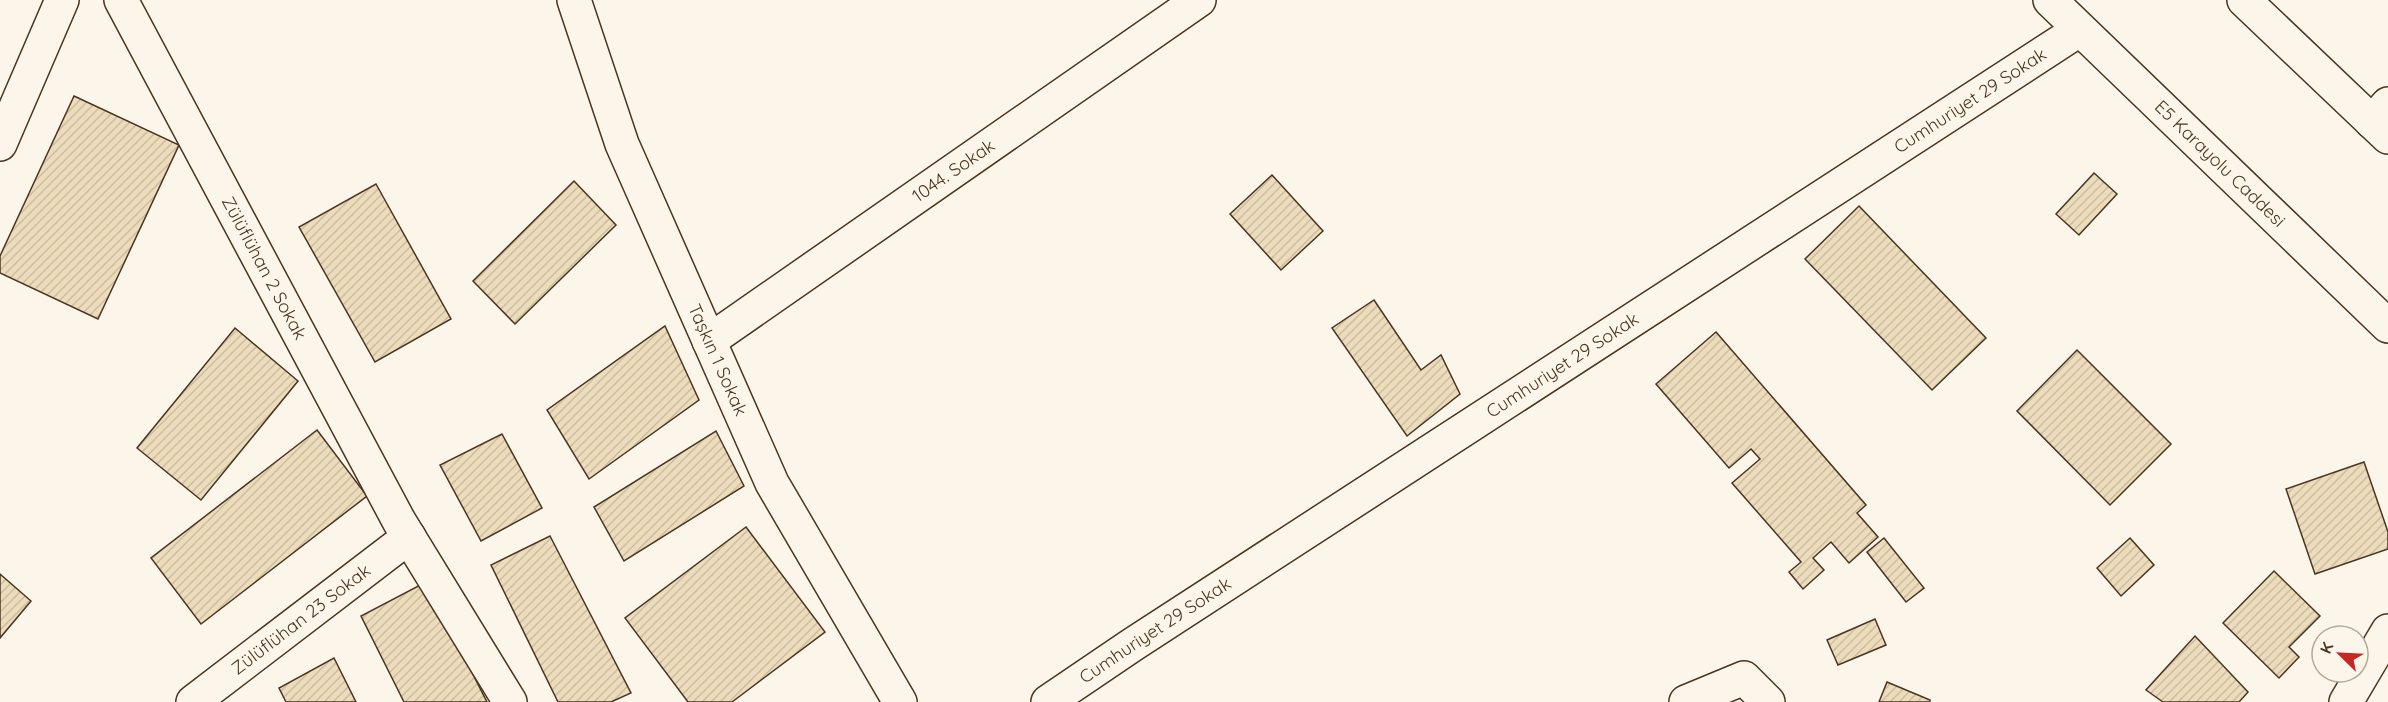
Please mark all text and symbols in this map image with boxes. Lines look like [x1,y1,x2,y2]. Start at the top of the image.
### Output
street label: Cumhuriyet 29 Sokak [1889,42,2051,158]
street label: E5 Karayolu Caddesi [2150,95,2290,232]
street label: 1044. Sokak [907,134,999,207]
street label: Zülüflühan 2 Sokak [217,192,312,344]
street label: Taşkın 1 Sokak [683,300,753,419]
street label: Cumhuriyet 29 Sokak [1482,307,1643,423]
street label: Zülüflühan 23 Sokak [227,559,375,679]
street label: Cumhuriyet 29 Sokak [1075,572,1235,688]
north arrow [2310,624,2370,684]
text: K [2315,639,2338,657]

